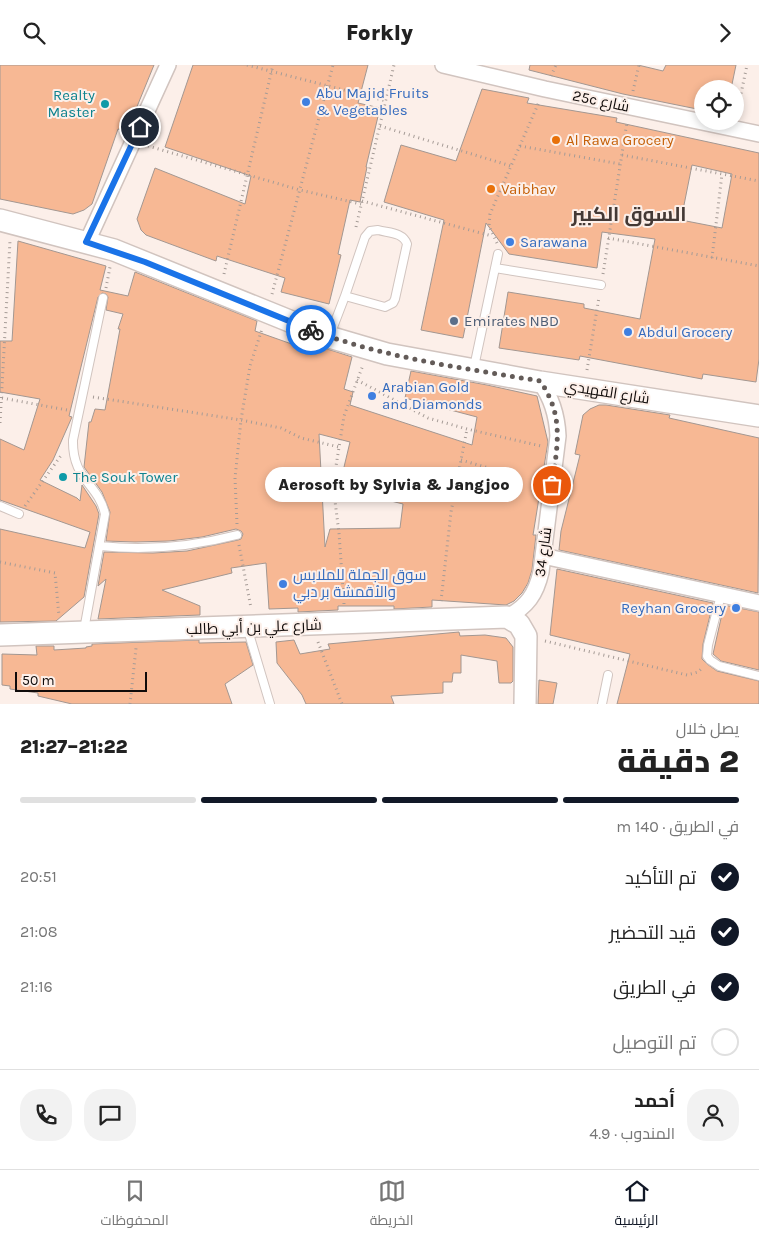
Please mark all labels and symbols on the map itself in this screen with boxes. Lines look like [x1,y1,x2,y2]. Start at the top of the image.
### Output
place label: Abu Majid Fruits & Vegetables [316,84,429,119]
place label: Realty Master [47,86,96,121]
street label: 25c شارع [571,86,631,118]
marker: Abu Majid Fruits & Vegetables [300,96,312,108]
marker: Realty Master [99,98,111,110]
pin [119,106,161,148]
place label: Al Rawa Grocery [566,131,674,149]
marker: Al Rawa Grocery [550,134,562,146]
place label: Vaibhav [501,180,556,198]
marker: Vaibhav [485,183,497,195]
district label: السوق الكبير [570,203,687,227]
place label: Sarawana [520,233,587,251]
marker: Sarawana [504,236,516,248]
courier [286,305,336,355]
place label: Emirates NBD [464,312,559,330]
marker: Emirates NBD [448,315,460,327]
place label: Abdul Grocery [638,323,732,341]
marker: Abdul Grocery [622,326,634,338]
street label: شارع الفهيدي [563,376,651,411]
place label: Arabian Gold and Diamonds [382,378,482,413]
marker: Arabian Gold and Diamonds [366,390,378,402]
pin [531,464,573,506]
callout: Aerosoft by Sylvia & Jangjoo [264,467,522,503]
place label: The Souk Tower [73,468,178,486]
marker: The Souk Tower [57,471,69,483]
street label: شارع 34 [531,526,557,578]
place label: سوق الجملة للملابس والأقمشة بر دبي [293,566,426,604]
marker: سوق الجملة للملابس والأقمشة بر دبي [277,578,289,590]
place label: Reyhan Grocery [621,599,726,617]
marker: Reyhan Grocery [730,602,742,614]
street label: شارع علي بن أبي طالب [186,615,322,641]
scale bar [15,669,148,692]

